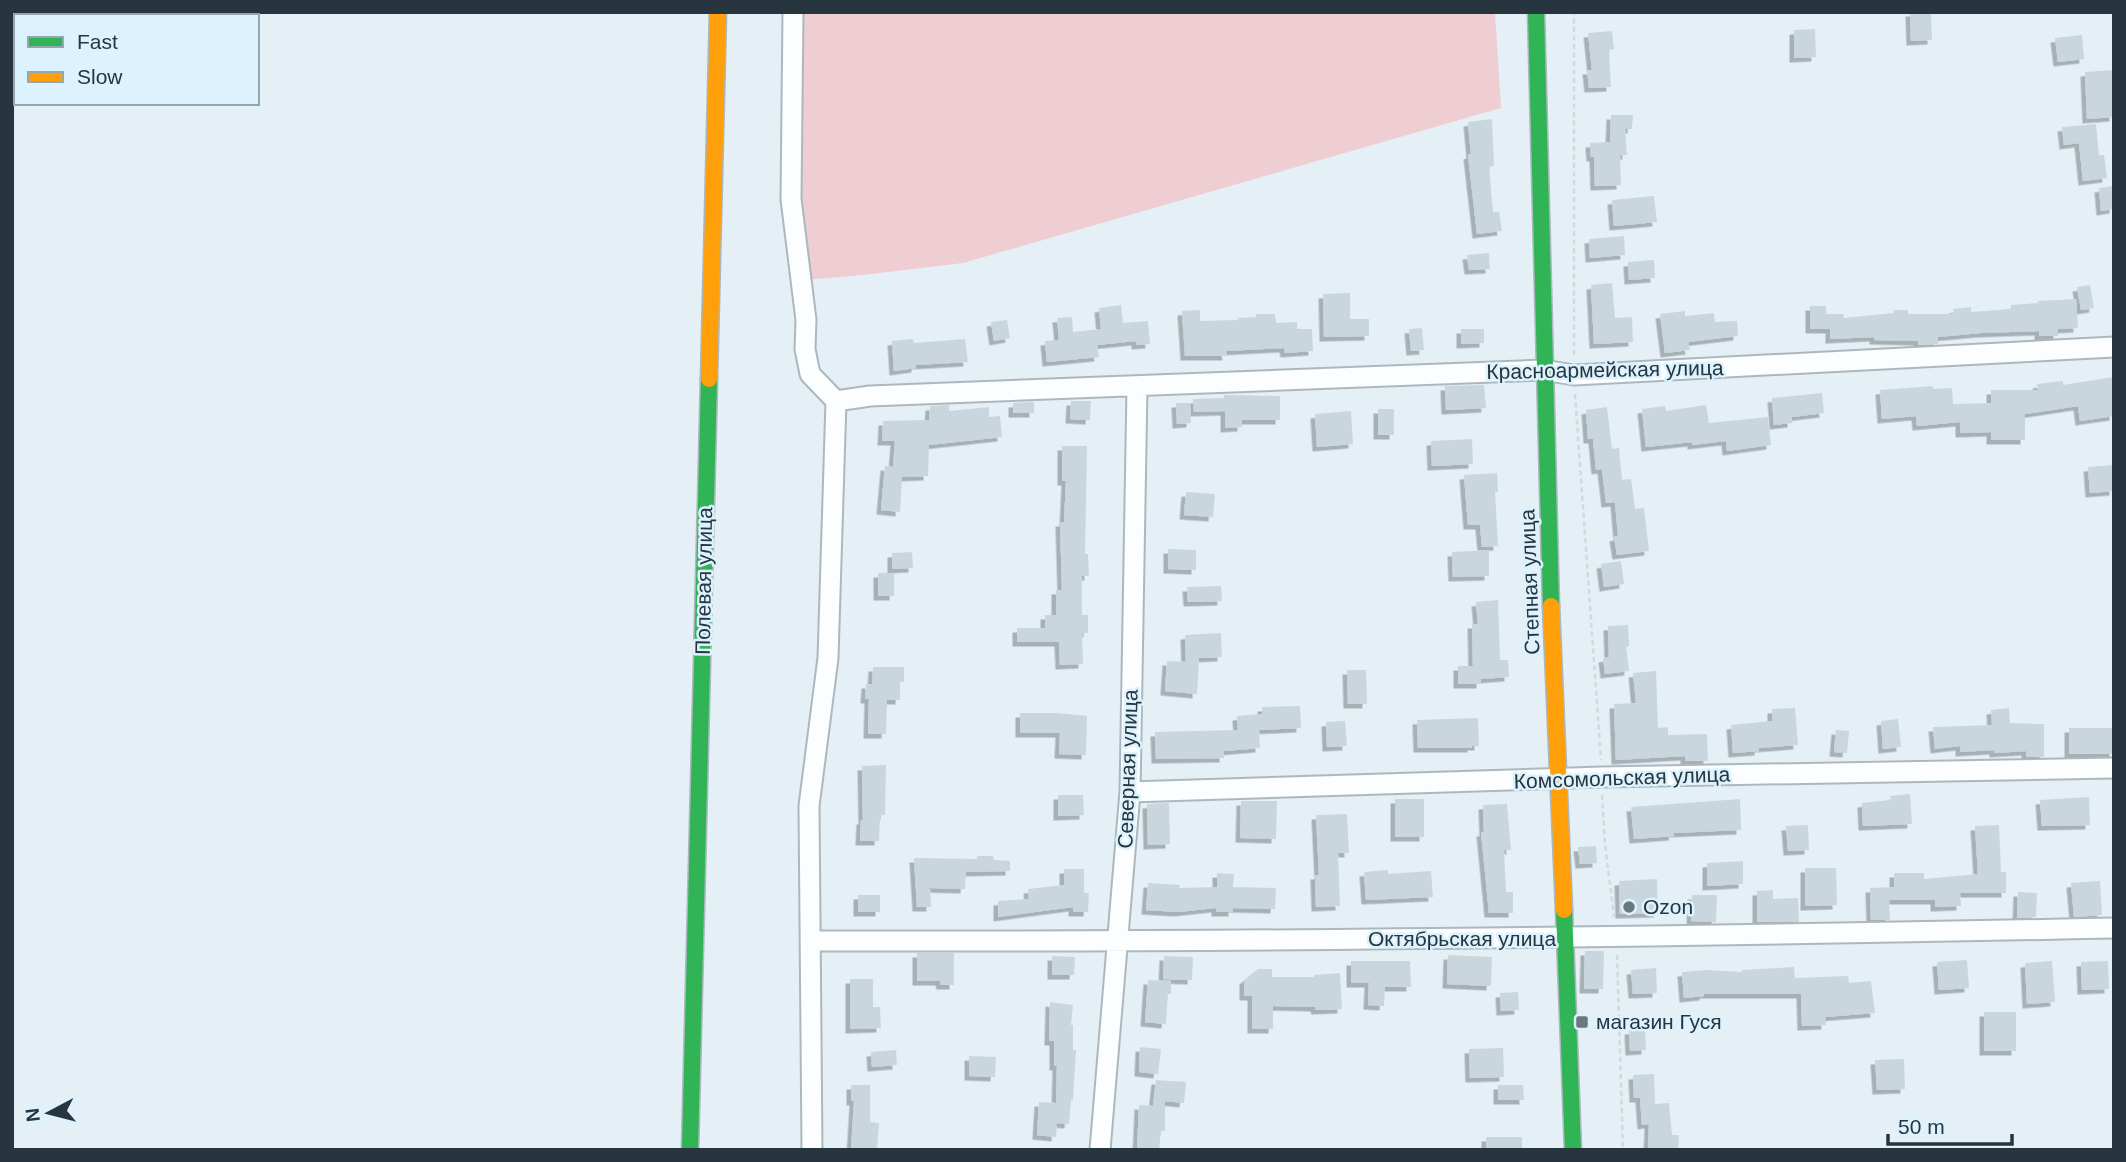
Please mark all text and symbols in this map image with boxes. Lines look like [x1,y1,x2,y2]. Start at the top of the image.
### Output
legend [14,14,259,105]
text: Fast [77,30,118,53]
text: Slow [77,65,123,88]
street label: Красноармейская улица [1486,356,1724,383]
street label: Полевая улица [691,507,716,655]
street label: Степная улица [1515,508,1544,655]
street label: Северная улица [1113,689,1142,849]
street label: Комсомольская улица [1513,762,1731,793]
place label: Ozon [1643,895,1693,918]
marker: Ozon [1621,899,1637,915]
street label: Октябрьская улица [1368,927,1556,950]
place label: магазин Гуся [1596,1010,1722,1033]
marker: магазин Гуся [1574,1014,1590,1030]
north arrow [14,1078,84,1148]
scale bar [1888,1102,2012,1146]
text: N [21,1107,44,1123]
text: 50 m [1898,1115,1945,1138]

